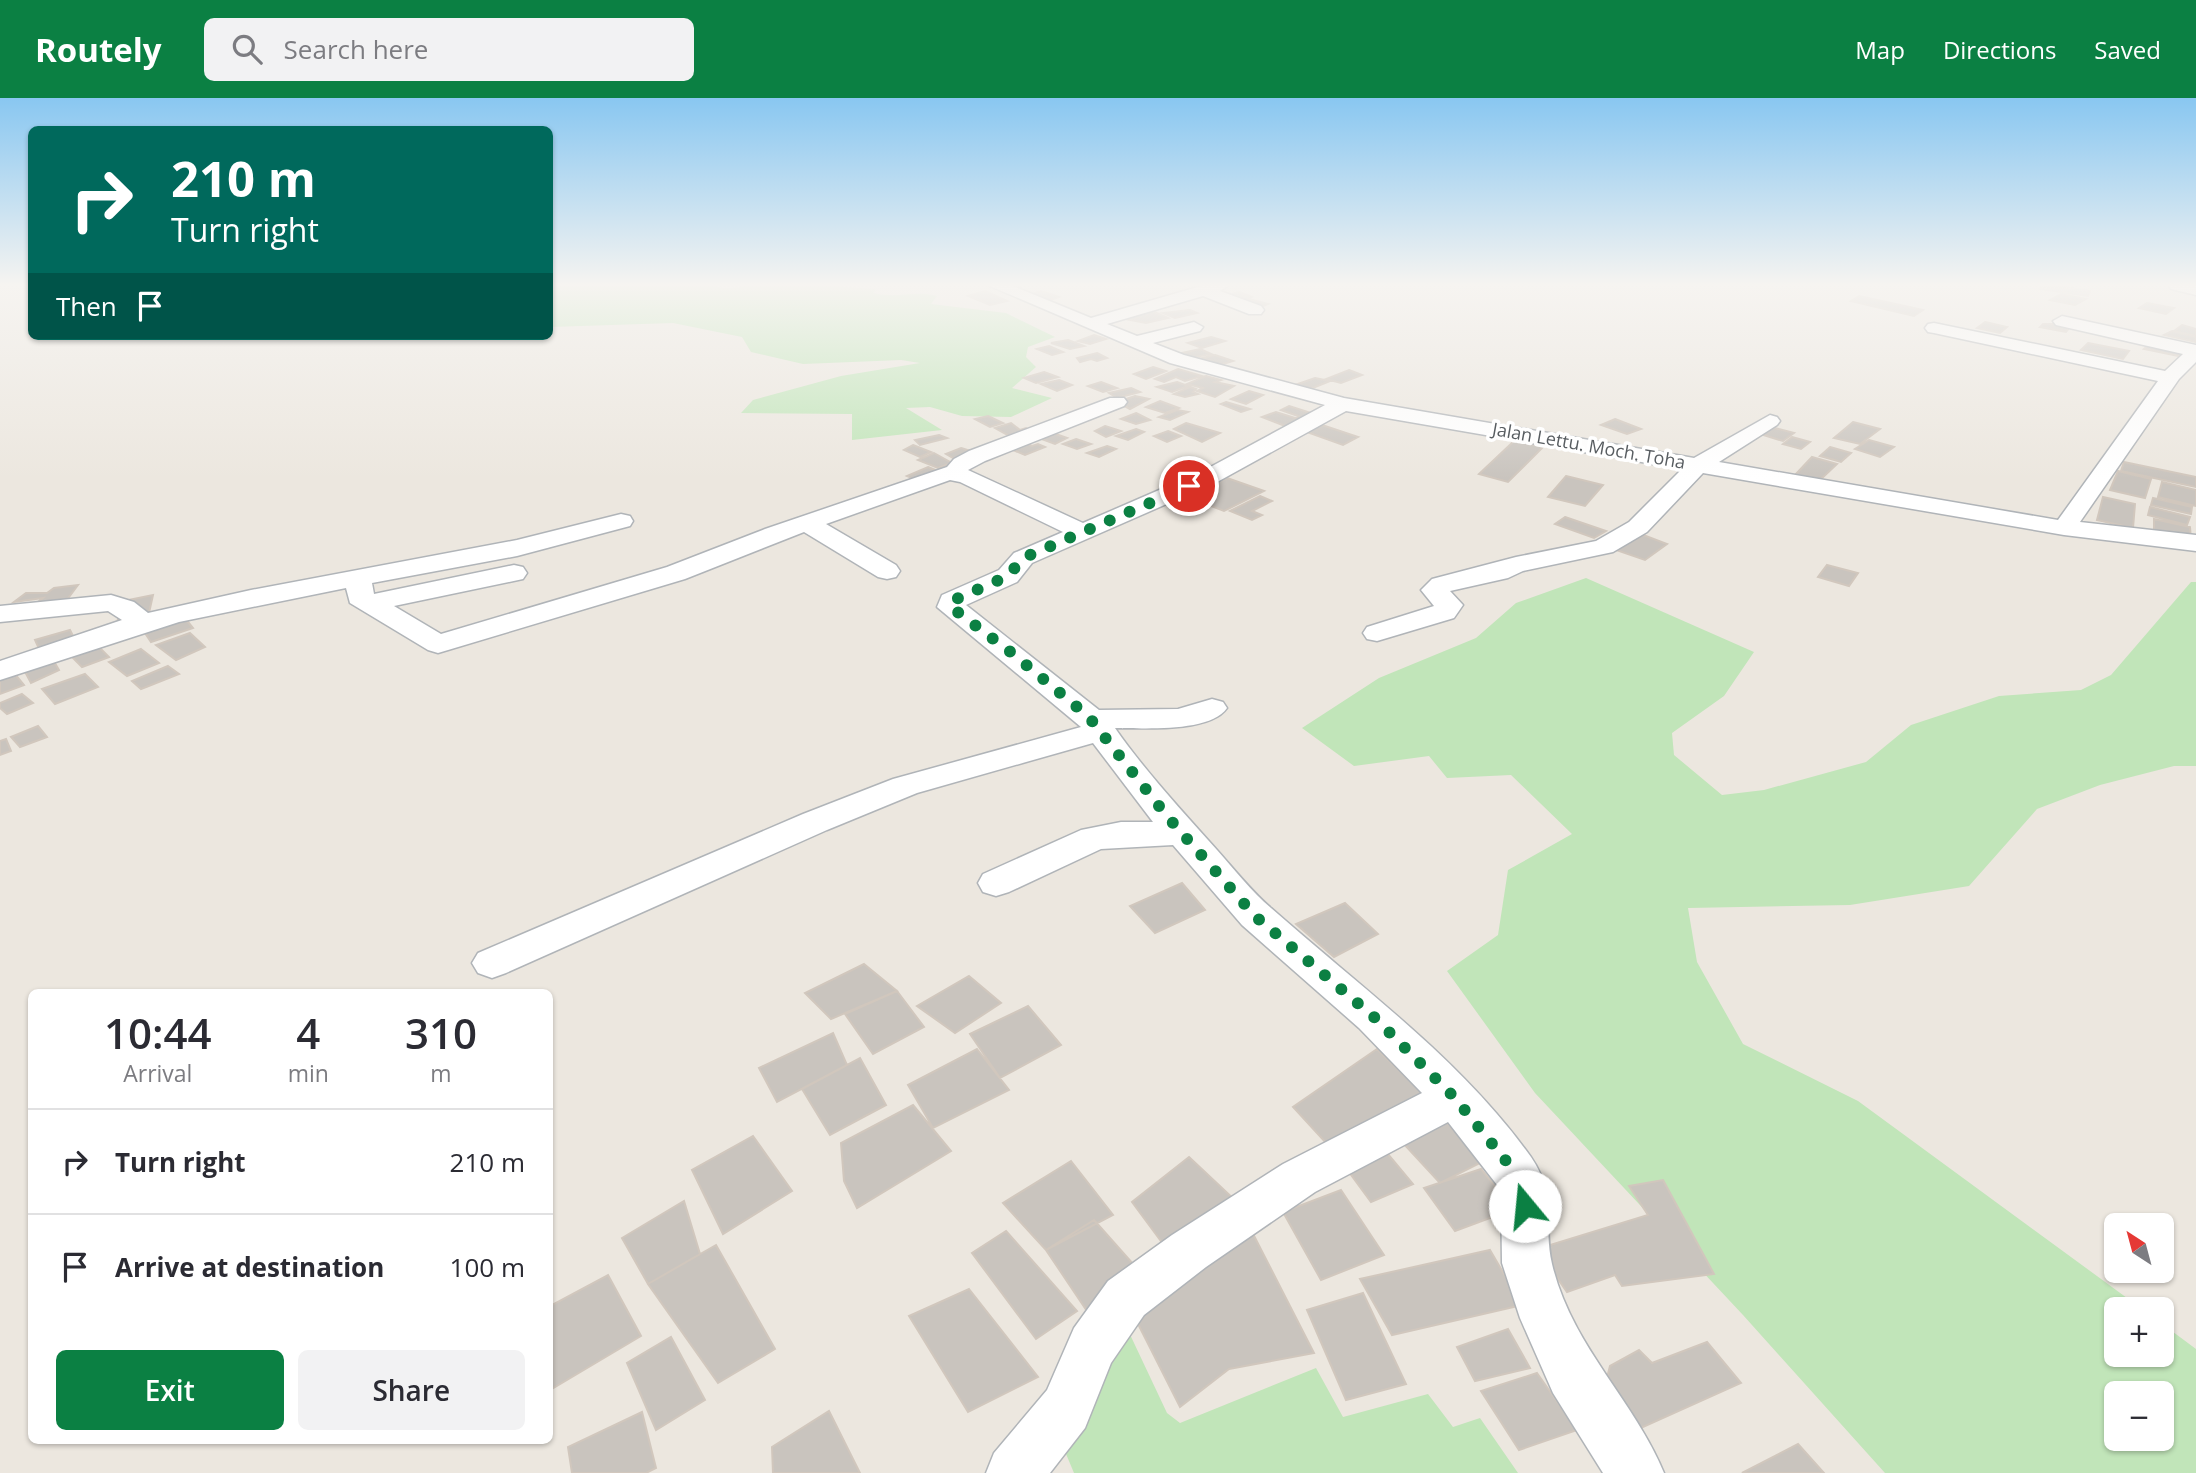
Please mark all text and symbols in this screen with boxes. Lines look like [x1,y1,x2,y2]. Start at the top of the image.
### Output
search box [204,18,694,81]
text: Routely [35,27,162,72]
icon: search [228,30,266,68]
text: Search here [284,31,428,67]
text: Map [1855,33,1905,66]
text: Directions [1943,33,2056,66]
text: Saved [2094,33,2161,66]
text: 210 m [171,145,316,211]
icon: right [56,154,147,245]
text: Turn right [171,208,319,251]
icon: arrive [131,287,169,325]
text: Then [56,288,117,324]
street label: Jalan Lettu. Moch. Toha [1489,416,1687,474]
pin [1159,456,1219,516]
icon: arrive [1170,467,1208,505]
text: 10:44 [104,1004,212,1061]
text: 4 [296,1004,320,1061]
text: 310 [405,1004,477,1061]
text: Arrival [123,1057,192,1089]
text: min [288,1057,329,1089]
text: m [430,1057,452,1089]
icon: right [56,1143,94,1181]
text: Turn right [115,1144,246,1180]
text: 210 m [450,1144,525,1180]
position arrow [1488,1169,1562,1243]
north arrow [2104,1213,2174,1283]
map controls [2104,1213,2174,1451]
icon: arrive [56,1248,94,1286]
text: Arrive at destination [115,1249,384,1285]
text: 100 m [450,1249,525,1285]
button: + [2104,1297,2174,1367]
button: Exit [56,1350,284,1430]
button: Share [298,1350,525,1430]
button: − [2104,1381,2174,1451]

